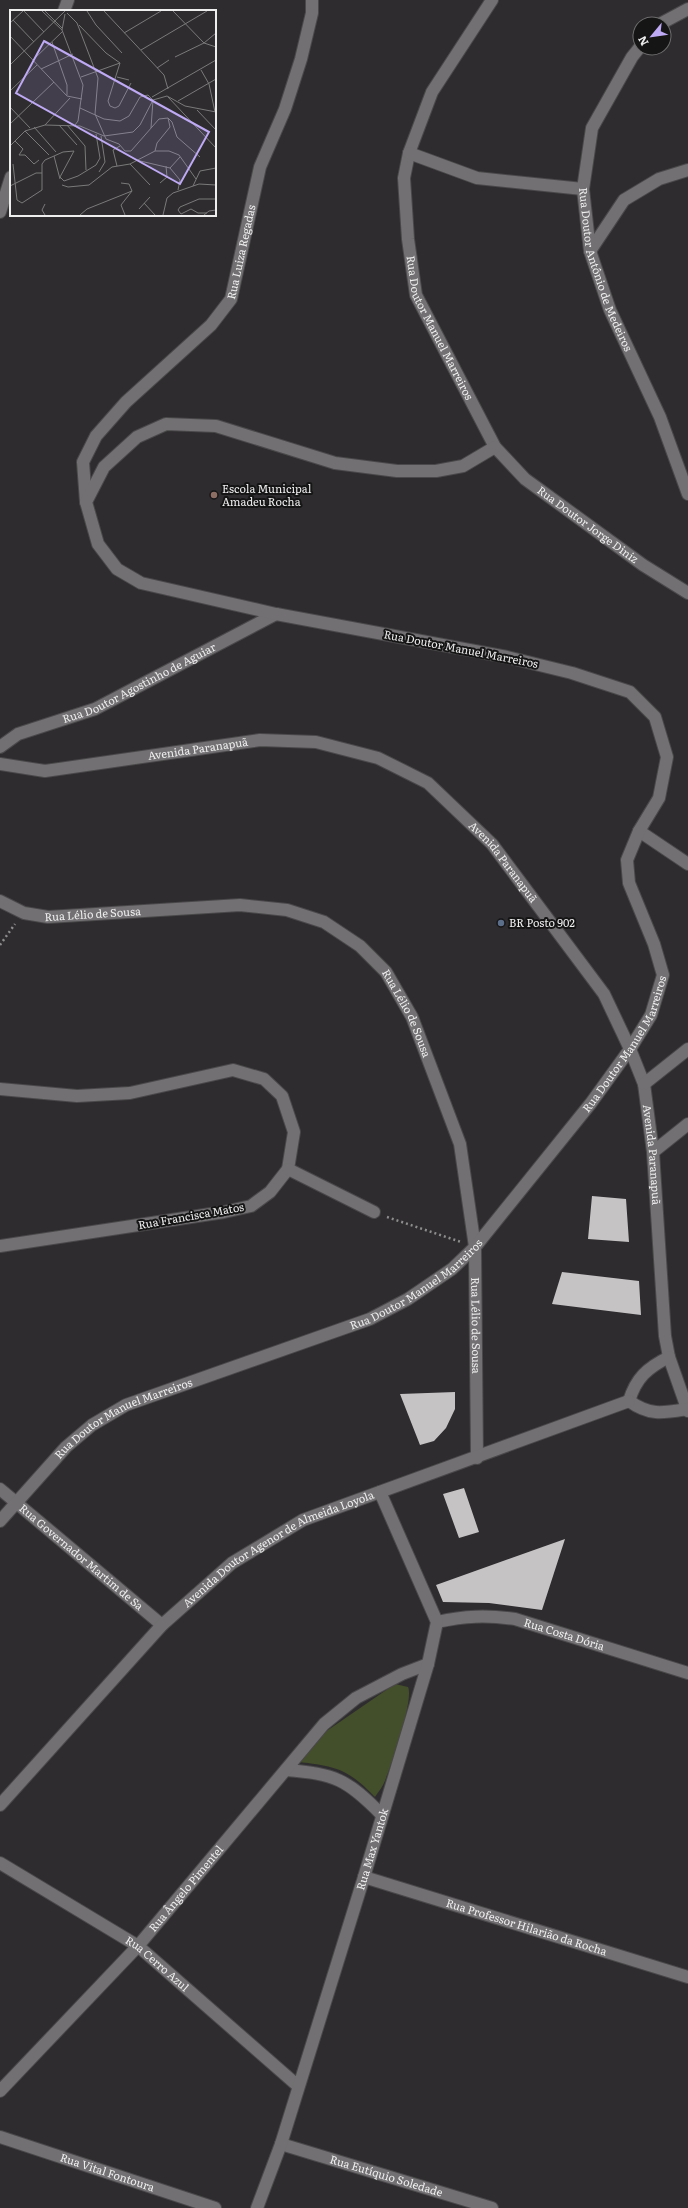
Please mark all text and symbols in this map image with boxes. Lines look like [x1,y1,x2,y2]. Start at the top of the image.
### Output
inset map [10,10,216,216]
north arrow [632,16,672,56]
text: N [633,33,652,49]
street label: Rua Doutor Antônio de Medeiros [576,187,637,354]
street label: Rua Luiza Regadas [222,203,258,301]
street label: Rua Doutor Manuel Marreiros [403,254,478,402]
place label: Escola Municipal Amadeu Rocha [222,480,312,509]
street label: Rua Doutor Jorge Diniz [534,482,643,567]
marker: Escola Municipal Amadeu Rocha [209,490,219,500]
street label: Rua Doutor Manuel Marreiros [383,625,540,671]
street label: Rua Doutor Agostinho de Aguiar [60,638,219,726]
street label: Avenida Paranapuã [147,733,249,763]
street label: Avenida Paranapuã [466,817,542,905]
street label: Rua Lélio de Sousa [44,902,141,924]
place label: BR Posto 902 [509,914,575,930]
marker: BR Posto 902 [496,918,506,928]
street label: Rua Lélio de Sousa [379,966,436,1059]
street label: Rua Doutor Manuel Marreiros [578,973,669,1115]
street label: Avenida Paranapuã [640,1103,665,1205]
street label: Rua Francisca Matos [137,1198,245,1232]
street label: Rua Doutor Manuel Marreiros [347,1235,486,1333]
street label: Rua Lélio de Sousa [468,1277,485,1374]
street label: Rua Doutor Manuel Marreiros [50,1373,194,1462]
street label: Avenida Doutor Agenor de Almeida Loyola [179,1486,376,1610]
street label: Rua Governador Martim de Sa [16,1500,147,1613]
street label: Rua Costa Dória [522,1613,607,1653]
street label: Rua Max Yantok [351,1806,391,1892]
street label: Rua Ângelo Pimentel [144,1841,226,1935]
street label: Rua Professor Hilarião da Rocha [444,1894,609,1959]
street label: Rua Cerro Azul [123,1931,193,1995]
street label: Rua Vital Fontoura [58,2148,157,2195]
street label: Rua Eutíquio Soledade [328,2150,445,2200]

